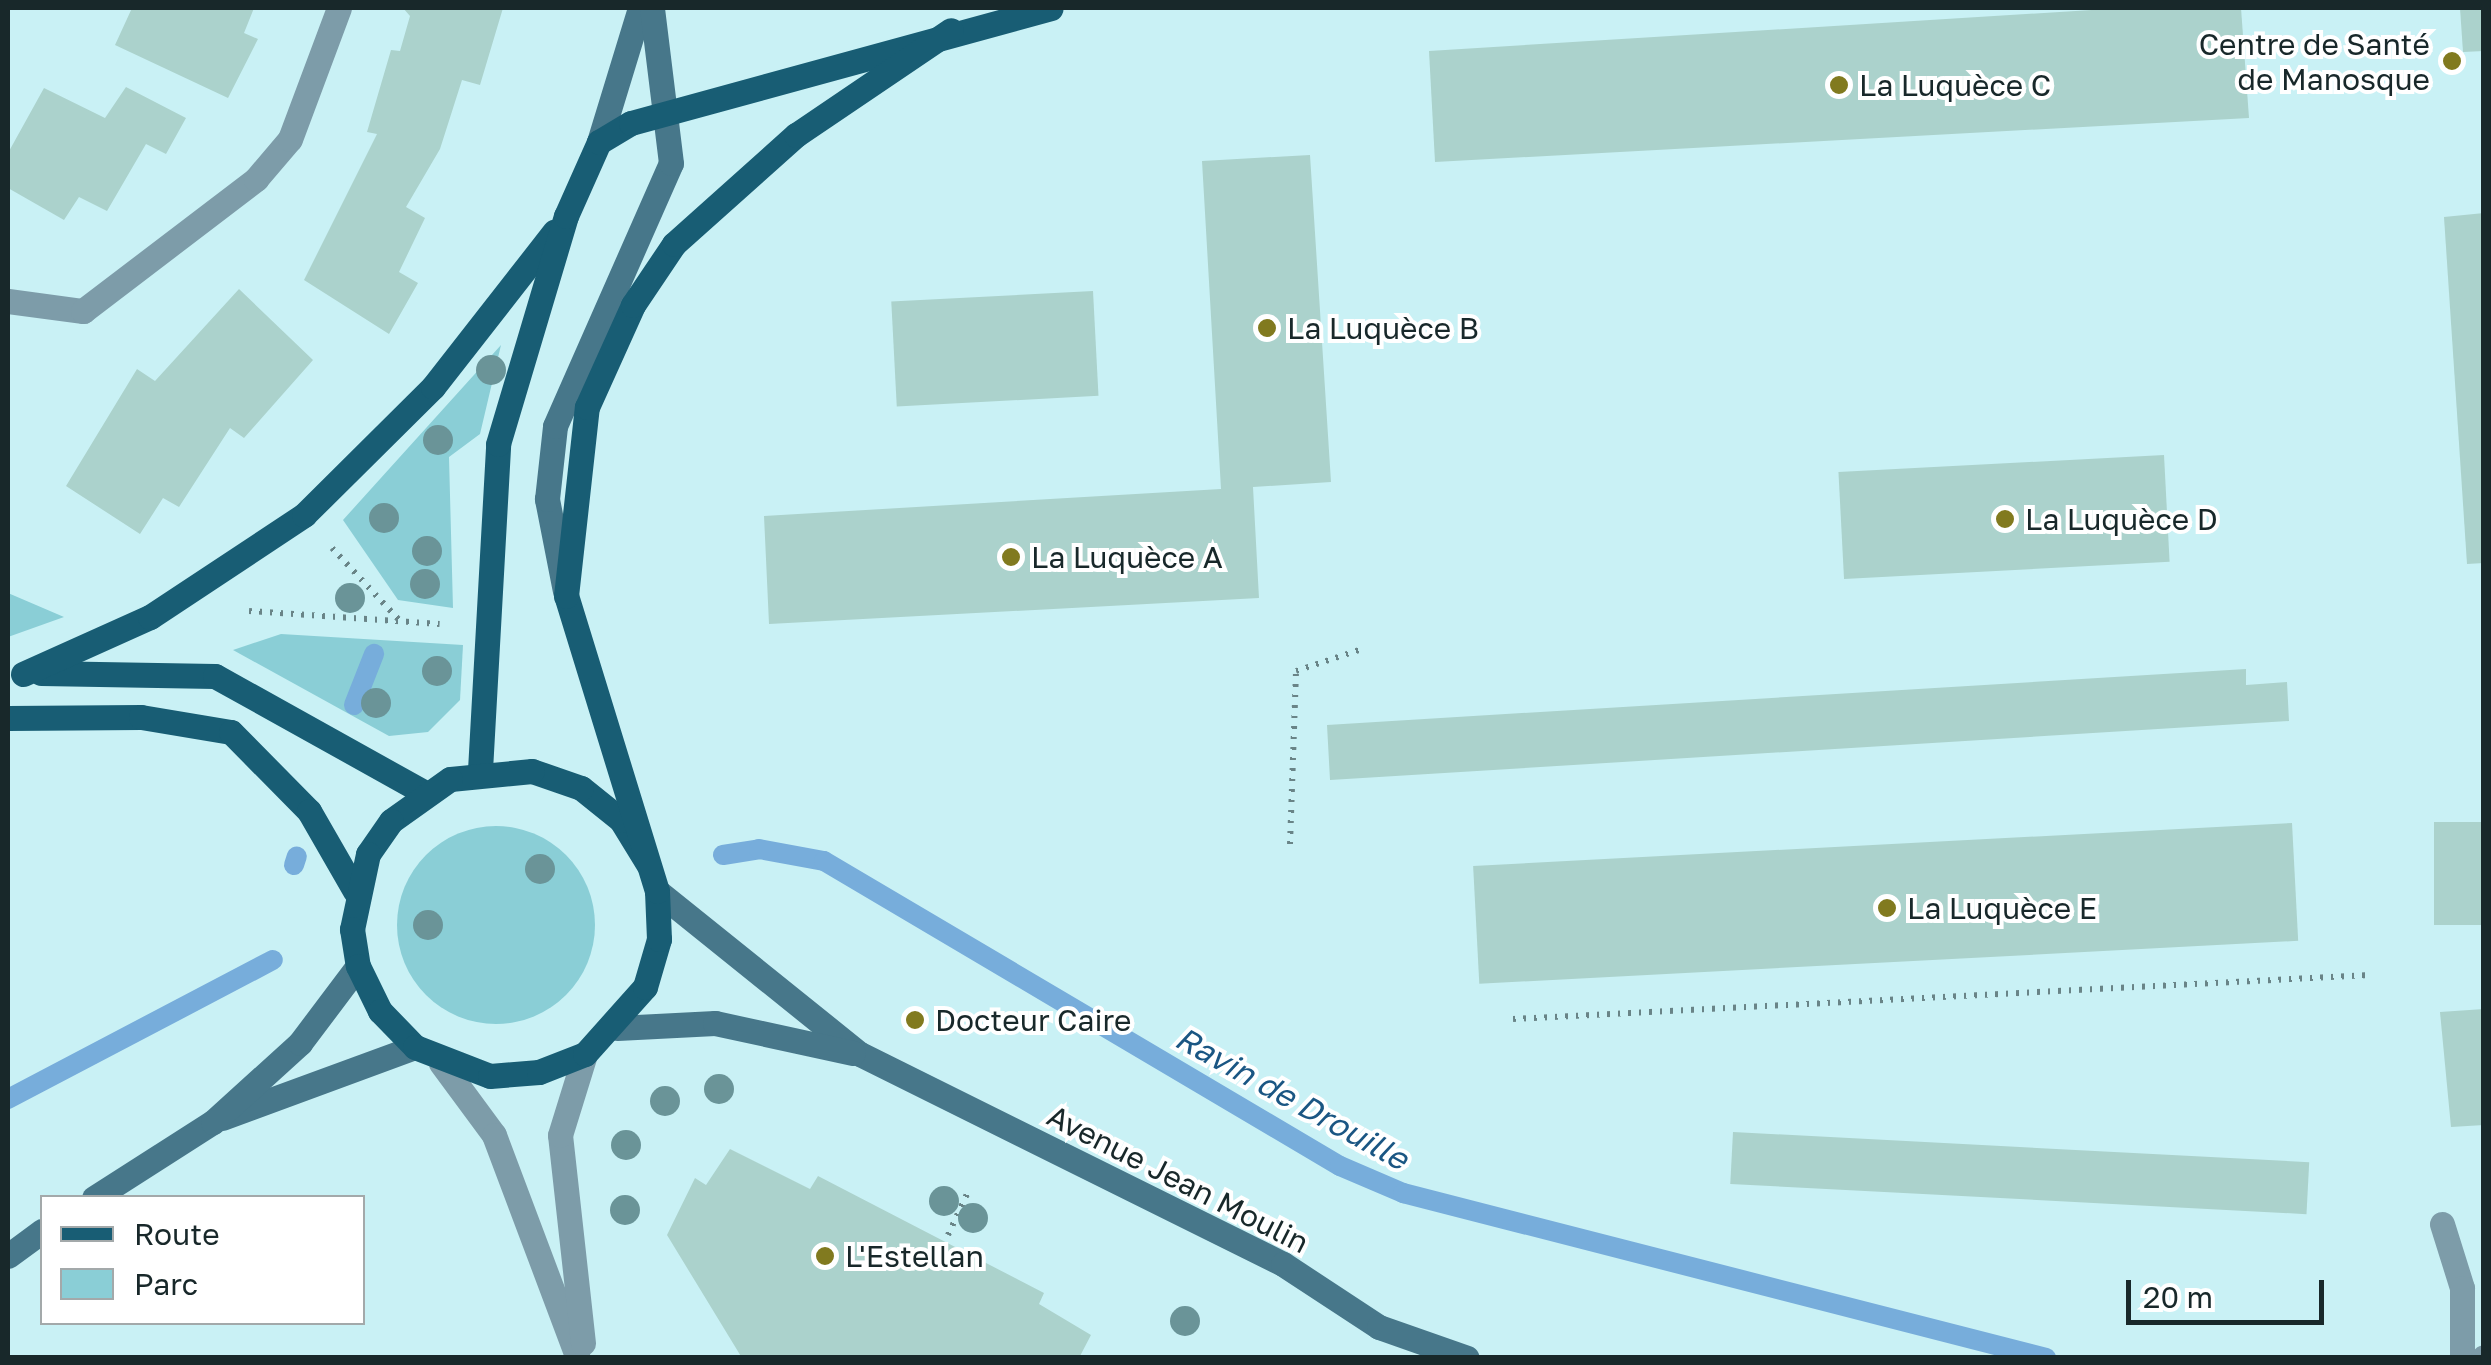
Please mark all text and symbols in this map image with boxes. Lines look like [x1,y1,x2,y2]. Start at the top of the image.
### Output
place label: Centre de Santé de Manosque [2199,26,2430,96]
marker: Centre de Santé de Manosque [2439,48,2465,74]
place label: La Luquèce C [1859,67,2051,103]
marker: La Luquèce C [1828,74,1850,96]
place label: La Luquèce B [1287,310,1479,346]
marker: La Luquèce B [1256,317,1278,339]
place label: La Luquèce D [2025,501,2218,537]
marker: La Luquèce D [1994,508,2016,530]
place label: La Luquèce A [1031,539,1223,575]
marker: La Luquèce A [1000,546,1022,568]
place label: La Luquèce E [1907,890,2097,926]
marker: La Luquèce E [1876,897,1898,919]
place label: Docteur Caire [935,1002,1131,1038]
marker: Docteur Caire [904,1009,926,1031]
water label: Ravin de Drouille [1169,1018,1415,1178]
street label: Avenue Jean Moulin [1041,1097,1315,1261]
legend [40,1195,365,1325]
text: Route [134,1216,220,1252]
place label: L'Estellan [845,1238,984,1274]
marker: L'Estellan [814,1245,836,1267]
scale bar [2131,1260,2328,1322]
text: Parc [134,1266,198,1302]
text: 20 m [2143,1279,2213,1315]

